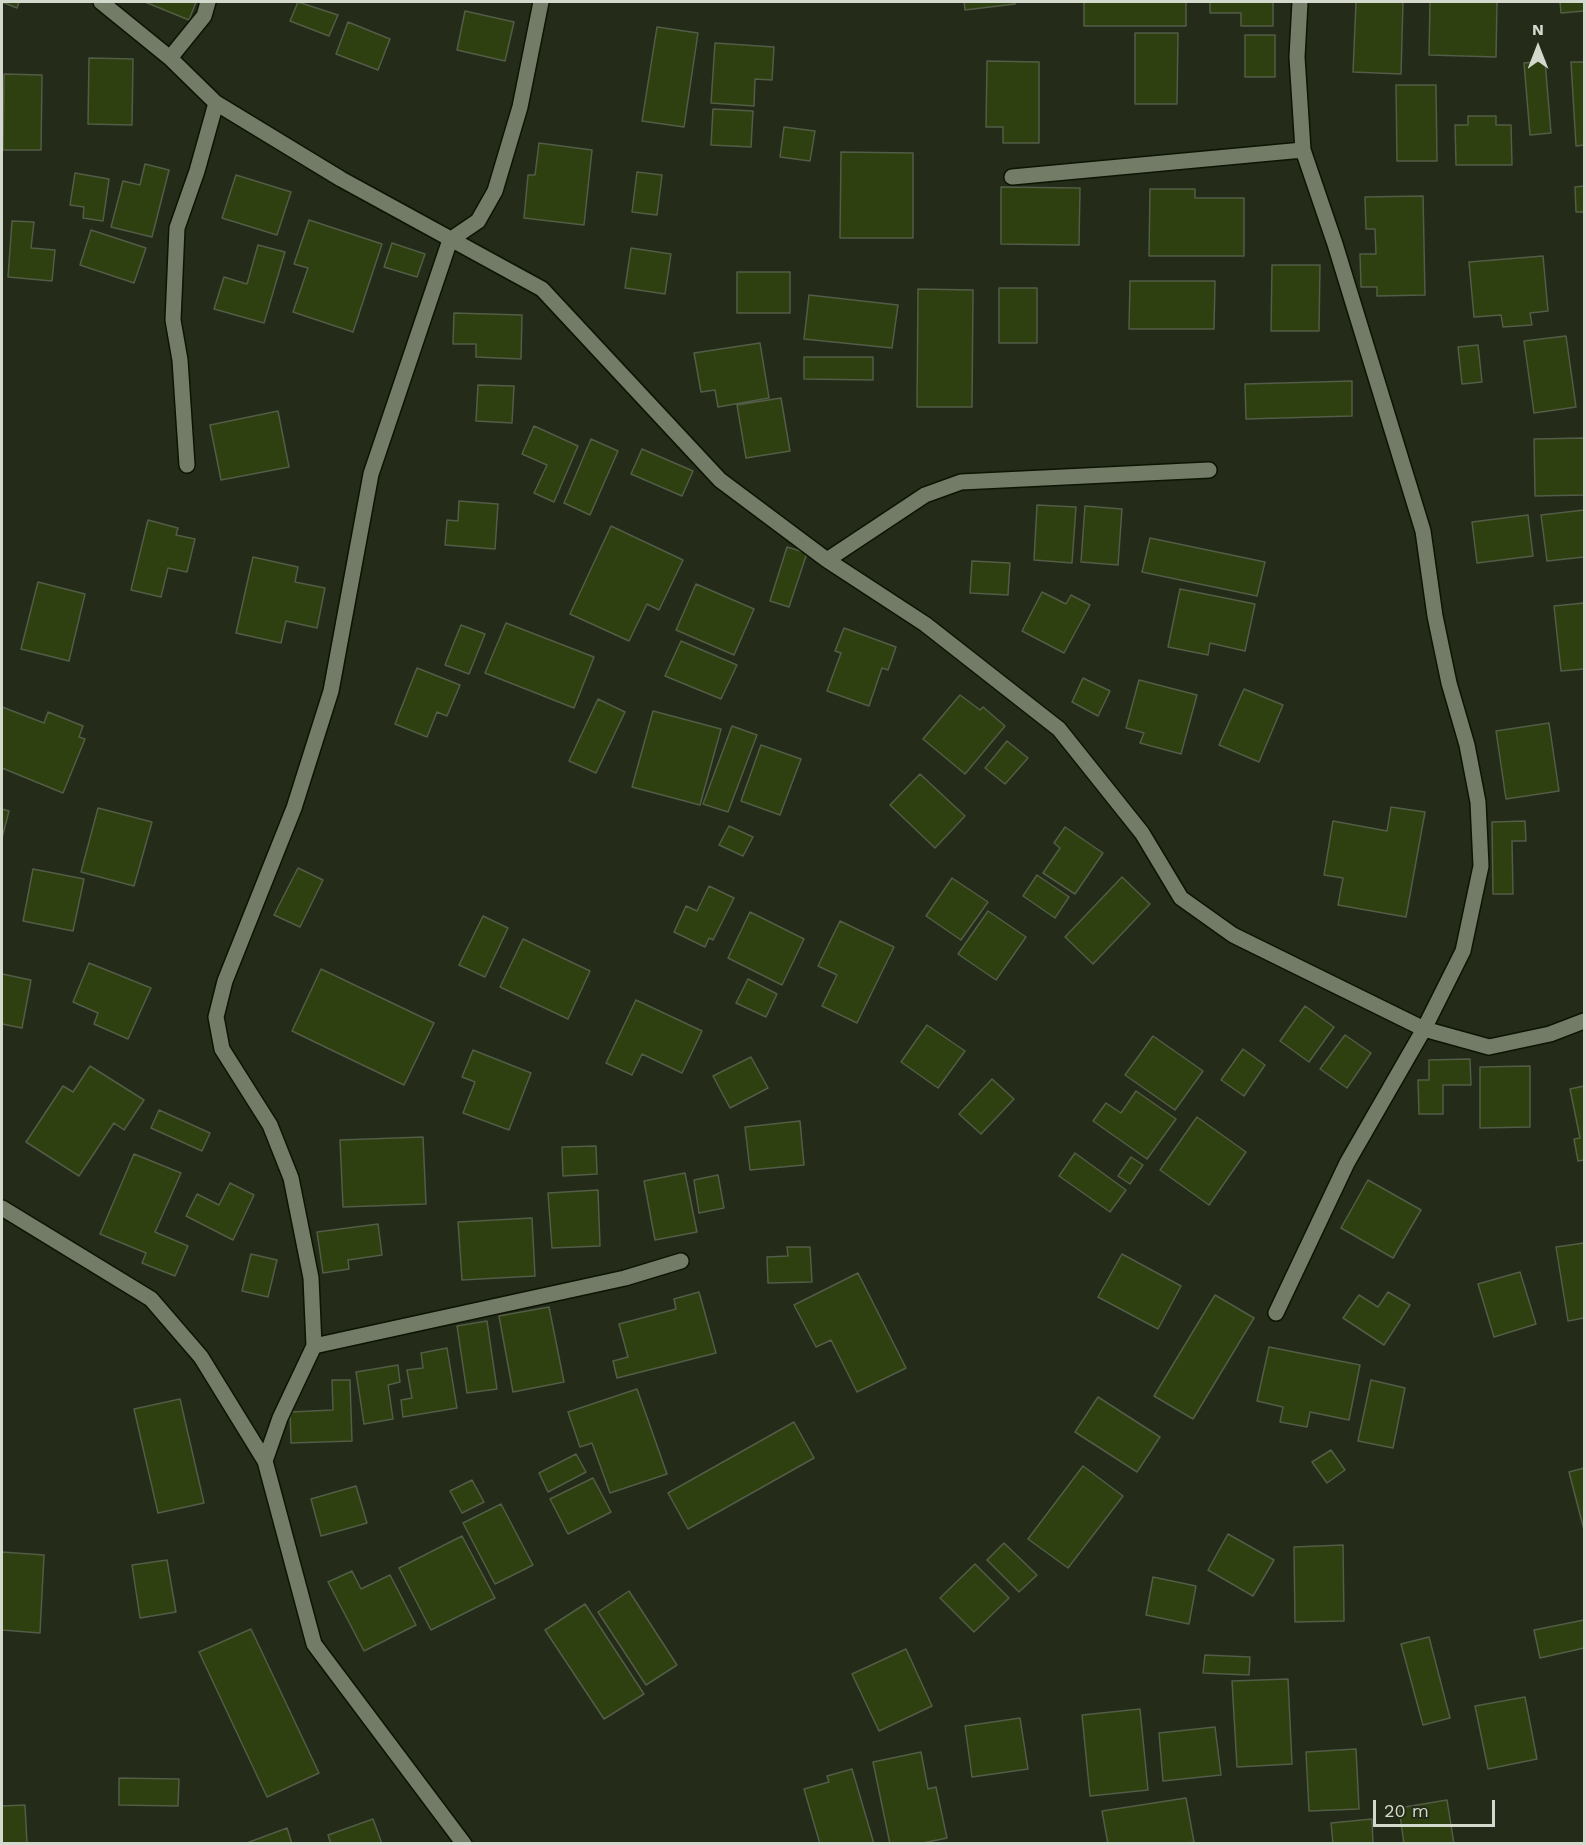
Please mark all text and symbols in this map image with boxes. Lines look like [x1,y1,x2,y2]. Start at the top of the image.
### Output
north arrow [1508,18,1568,78]
text: N [1532,20,1544,39]
scale bar [1376,1788,1498,1826]
text: 20 m [1384,1800,1429,1821]

